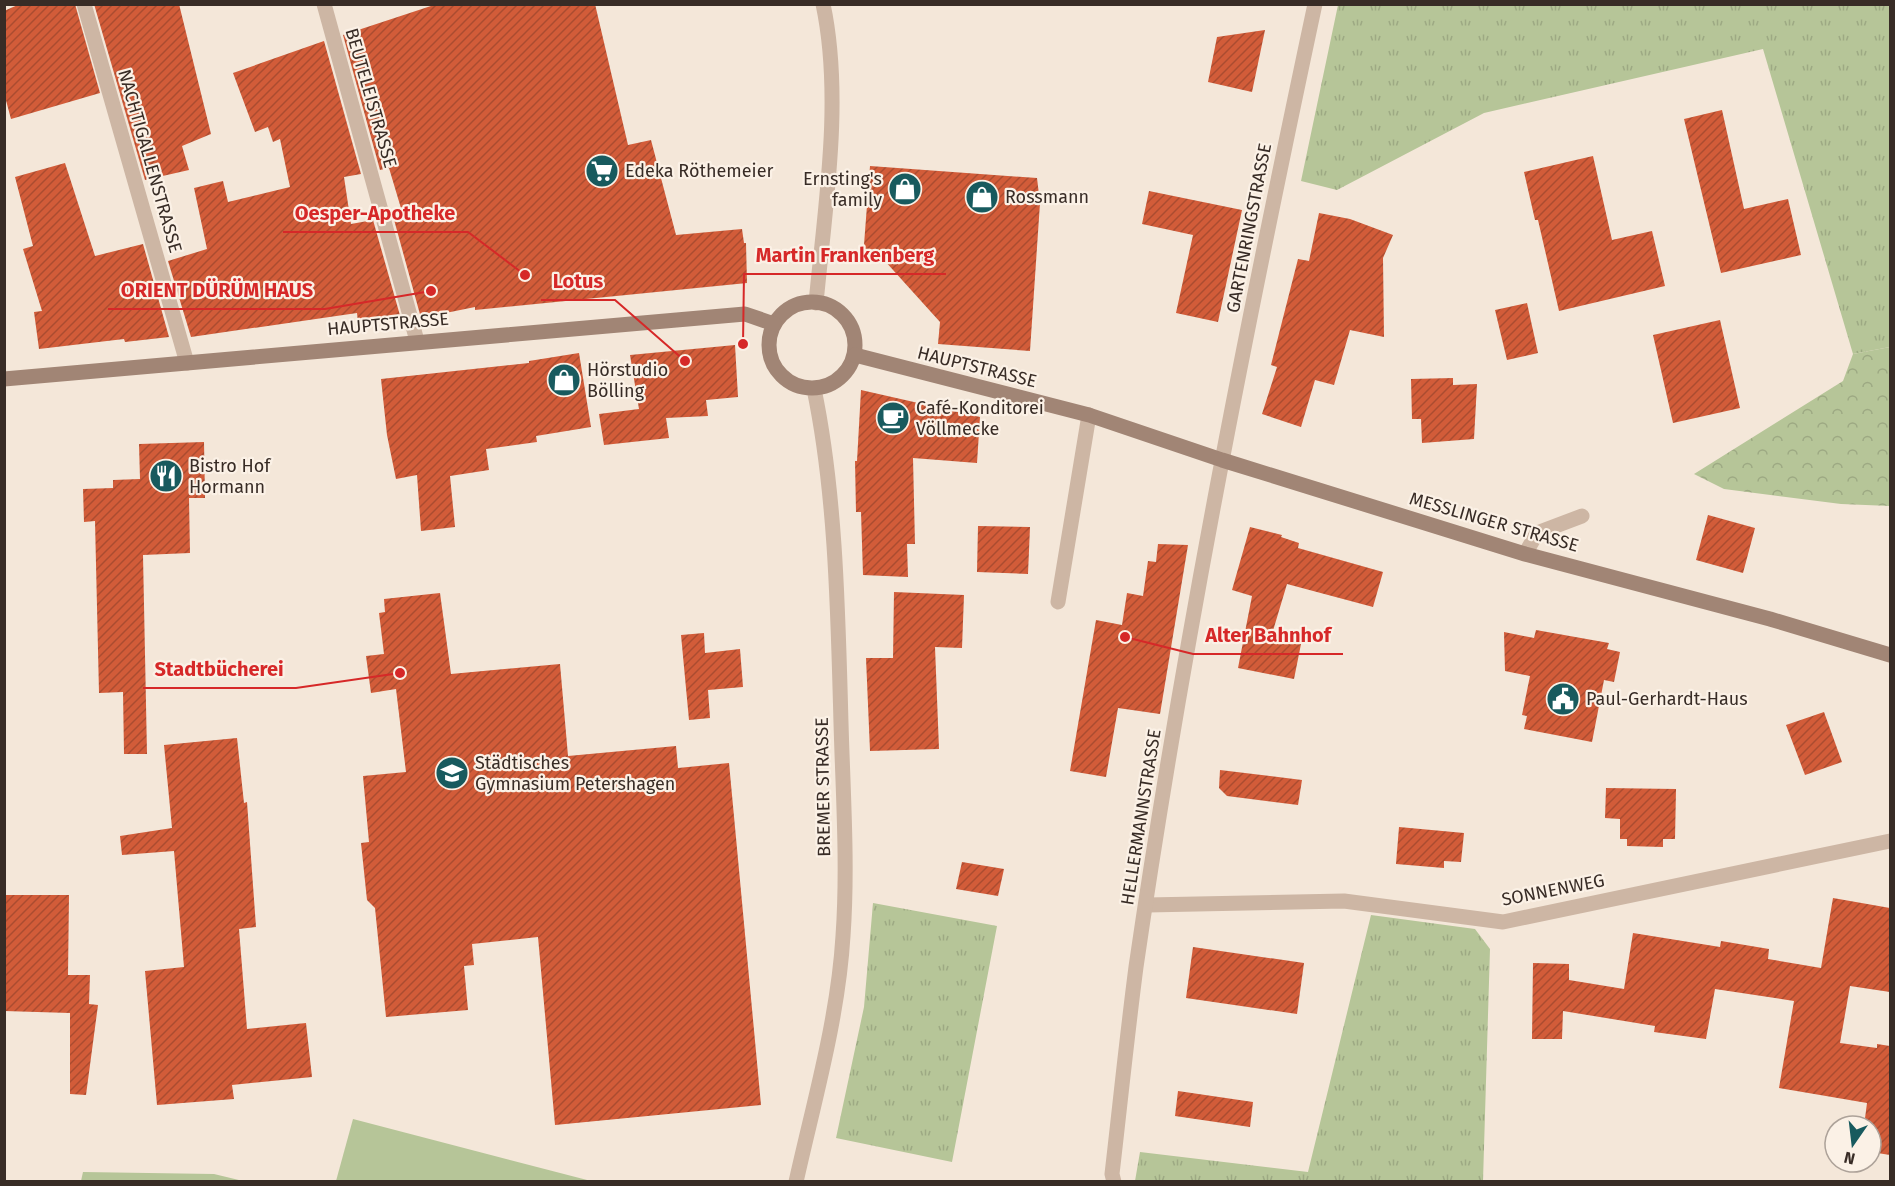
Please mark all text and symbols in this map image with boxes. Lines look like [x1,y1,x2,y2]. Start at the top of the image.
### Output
street label: BEUTELEISTRASSE [341,26,401,170]
street label: NACHTIGALLENSTRASSE [113,67,187,255]
street label: GARTENRINGSTRASSE [1222,141,1276,315]
supermarket icon: Edeka Röthemeier [584,153,620,189]
place label: Edeka Röthemeier [625,160,773,182]
place label: Ernsting's family [803,168,882,211]
shop icon: Ernsting's family [887,171,923,207]
shop icon: Rossmann [964,179,1000,215]
place label: Rossmann [1005,186,1089,208]
callout: Oesper-Apotheke [283,194,468,232]
text: Oesper-Apotheke [295,201,455,225]
callout: Martin Frankenberg [744,236,946,274]
text: Martin Frankenberg [756,243,935,267]
callout: Lotus [541,262,615,300]
text: Lotus [553,269,603,293]
callout: ORIENT DÜRÜM HAUS [108,271,325,309]
text: ORIENT DÜRÜM HAUS [121,278,313,302]
street label: HAUPTSTRASSE [326,308,450,340]
street label: HAUPTSTRASSE [915,342,1039,392]
place label: Hörstudio Bölling [587,359,668,402]
shop icon: Hörstudio Bölling [546,362,582,398]
place label: Café-Konditorei Völlmecke [916,397,1044,440]
cafe icon: Café-Konditorei Völlmecke [875,400,911,436]
place label: Bistro Hof Hormann [189,455,272,498]
restaurant icon: Bistro Hof Hormann [148,458,184,494]
street label: MESSLINGER STRASSE [1407,487,1581,557]
callout: Alter Bahnhof [1193,616,1343,654]
text: Alter Bahnhof [1204,623,1333,647]
callout: Stadtbücherei [143,650,296,688]
text: Stadtbücherei [154,657,284,681]
public building icon: Paul-Gerhardt-Haus [1545,681,1581,717]
place label: Paul-Gerhardt-Haus [1586,688,1748,710]
street label: BREMER STRASSE [811,717,835,857]
street label: HELLERMANNSTRASSE [1116,727,1166,907]
place label: Städtisches Gymnasium Petershagen [475,752,675,795]
school or university icon: Städtisches Gymnasium Petershagen [434,755,470,791]
street label: SONNENWEG [1500,869,1606,911]
north arrow [1823,1114,1883,1174]
text: N [1842,1148,1857,1169]

